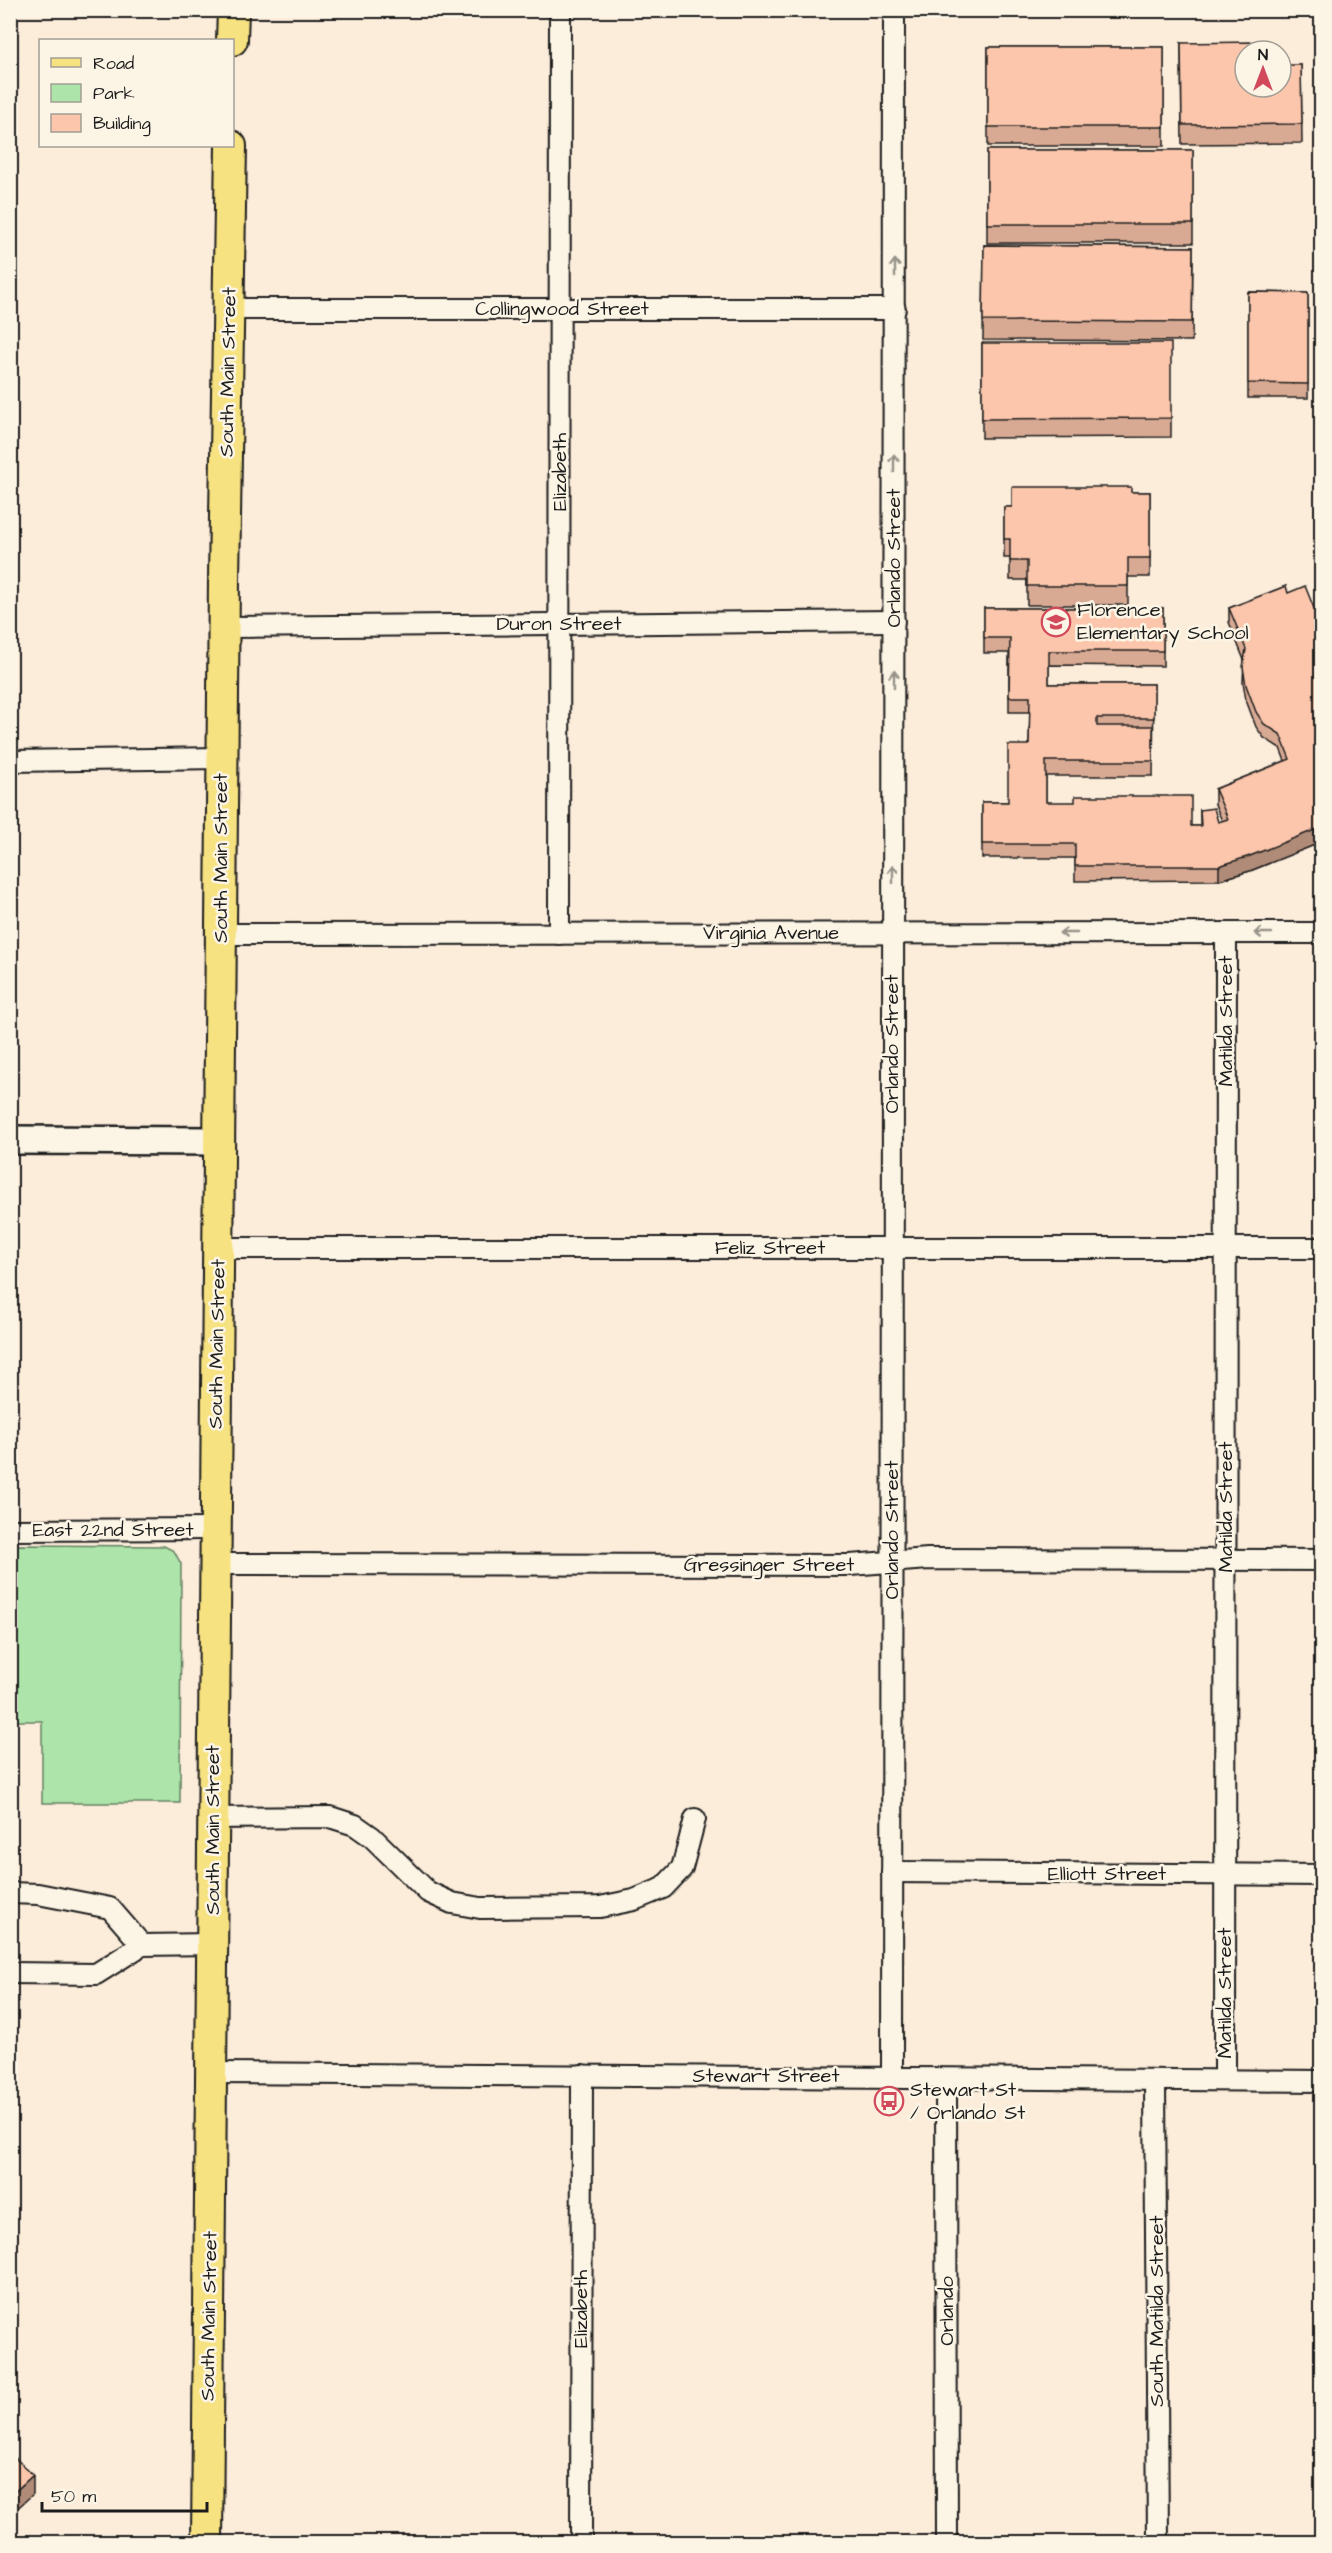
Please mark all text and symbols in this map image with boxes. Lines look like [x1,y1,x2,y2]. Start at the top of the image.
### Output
legend [39,39,234,147]
north arrow [1233,39,1293,99]
text: N [1258,44,1268,66]
text: Road [93,51,134,76]
text: Park [93,81,135,106]
text: Building [93,111,151,137]
one-way arrow [889,259,901,279]
street label: South Main Street [213,287,243,457]
street label: Collingwood Street [475,295,649,324]
street label: Elizabeth [546,433,574,511]
one-way arrow [888,454,900,474]
street label: Orlando Street [880,489,908,627]
place label: Florence Elementary School [1077,596,1249,648]
school or university icon: Florence Elementary School [1040,606,1072,638]
street label: Duron Street [496,610,622,638]
one-way arrow [888,670,900,690]
street label: South Main Street [207,773,235,943]
one-way arrow [887,865,899,885]
street label: Virginia Avenue [703,919,839,948]
one-way arrow [1059,927,1079,939]
one-way arrow [1254,927,1274,939]
street label: Matilda Street [1212,955,1240,1087]
street label: Orlando Street [878,975,906,1113]
street label: Feliz Street [715,1234,825,1262]
street label: South Main Street [202,1259,232,1429]
street label: Matilda Street [1212,1441,1240,1573]
street label: Orlando Street [878,1461,906,1599]
street label: East 22nd Street [33,1516,194,1544]
street label: Gressinger Street [684,1551,854,1580]
street label: South Main Street [199,1745,227,1915]
street label: Elliott Street [1048,1860,1166,1888]
street label: Matilda Street [1211,1927,1239,2059]
street label: Stewart Street [693,2062,839,2090]
place label: Stewart St / Orlando St [910,2076,1025,2127]
bus stop icon: Stewart St / Orlando St [873,2085,905,2117]
street label: South Matilda Street [1143,2215,1171,2407]
street label: South Main Street [194,2231,224,2401]
street label: Elizabeth [567,2270,595,2348]
street label: Orlando [933,2276,961,2346]
scale bar [42,2475,207,2513]
text: 50 m [51,2484,96,2509]

